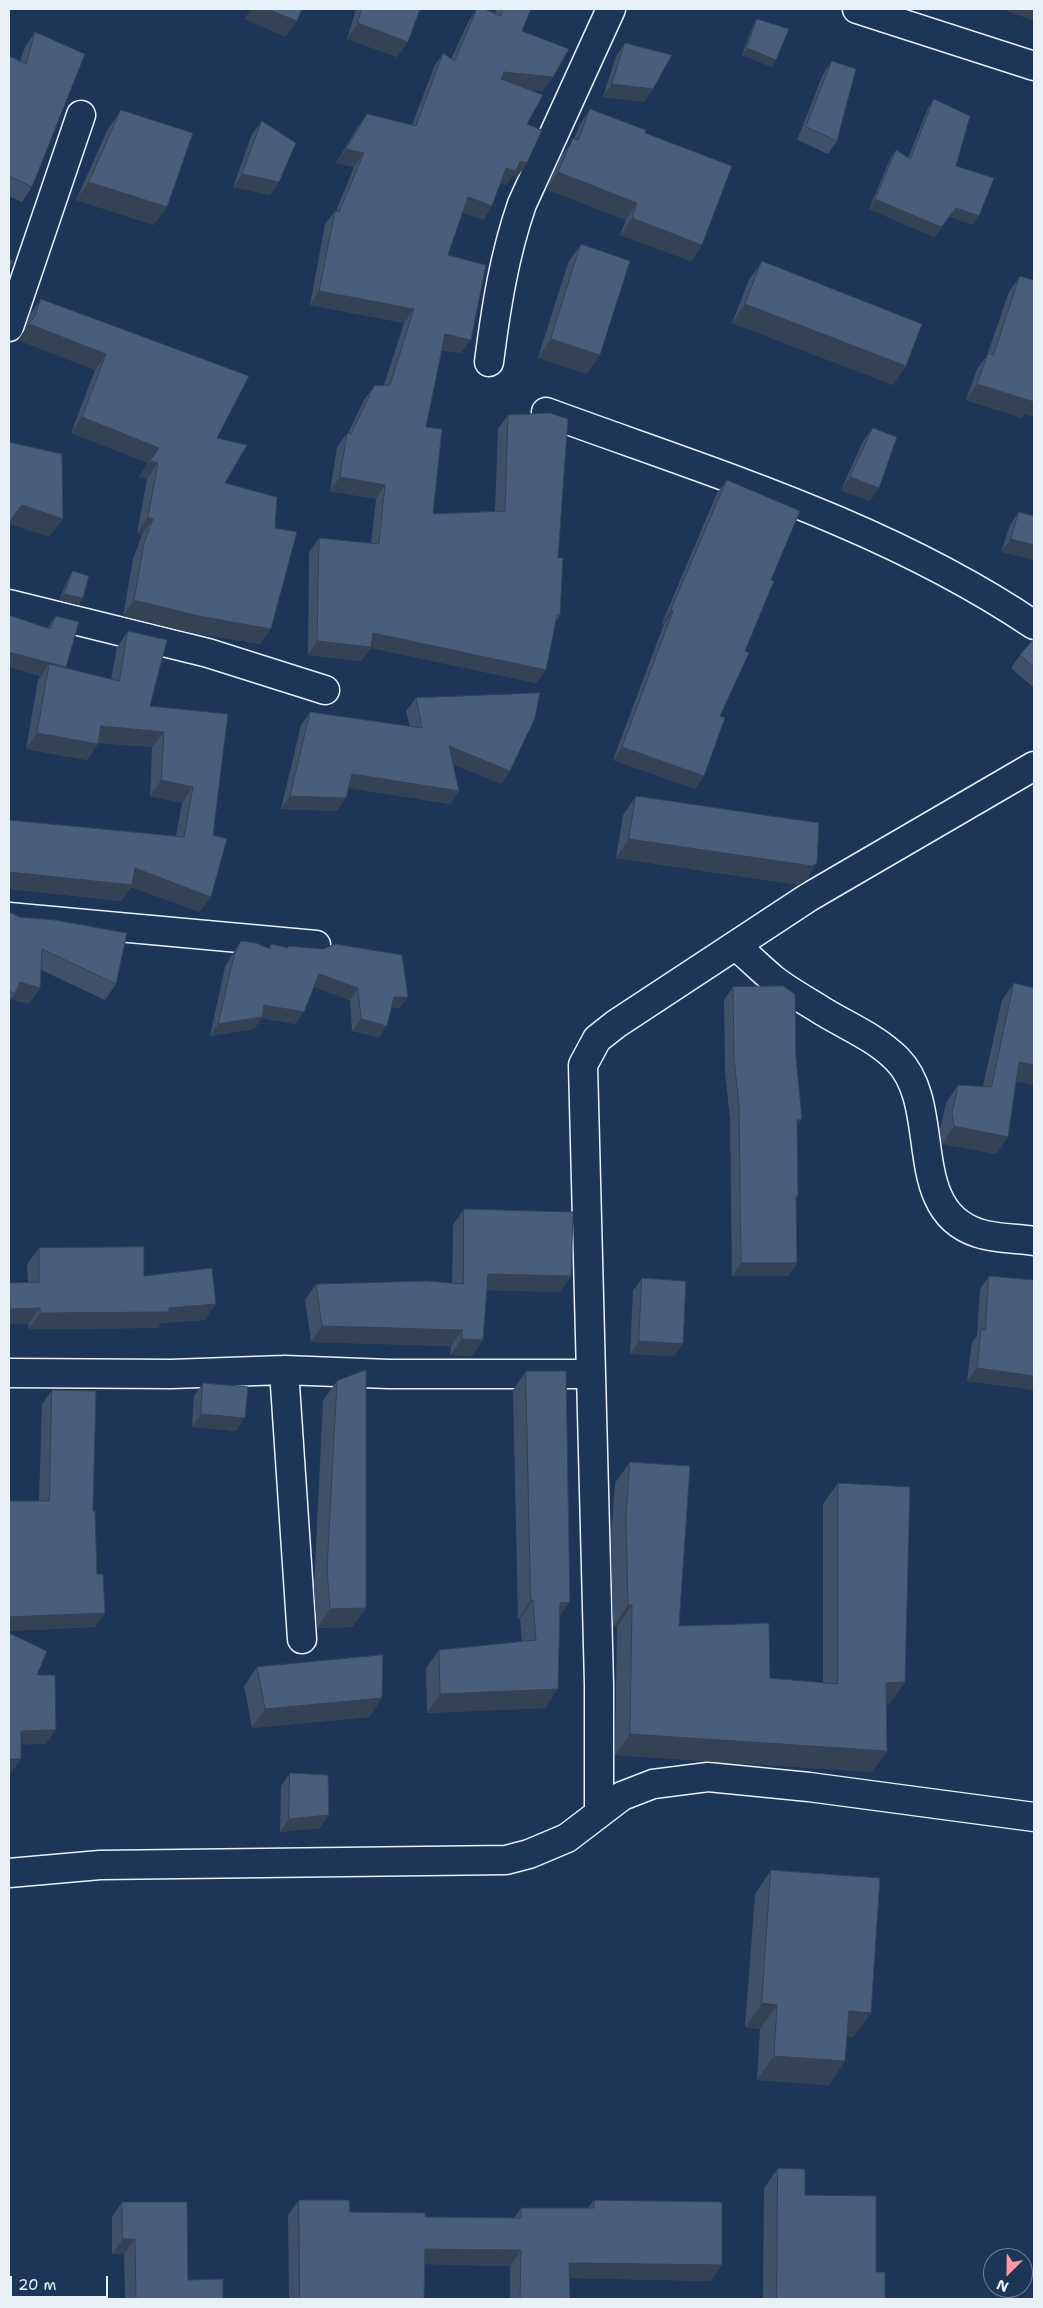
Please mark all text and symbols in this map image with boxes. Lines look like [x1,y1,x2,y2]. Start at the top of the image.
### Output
north arrow [983,2248,1033,2298]
scale bar [12,2266,110,2298]
text: 20 m [18,2275,57,2295]
text: N [994,2275,1011,2296]

